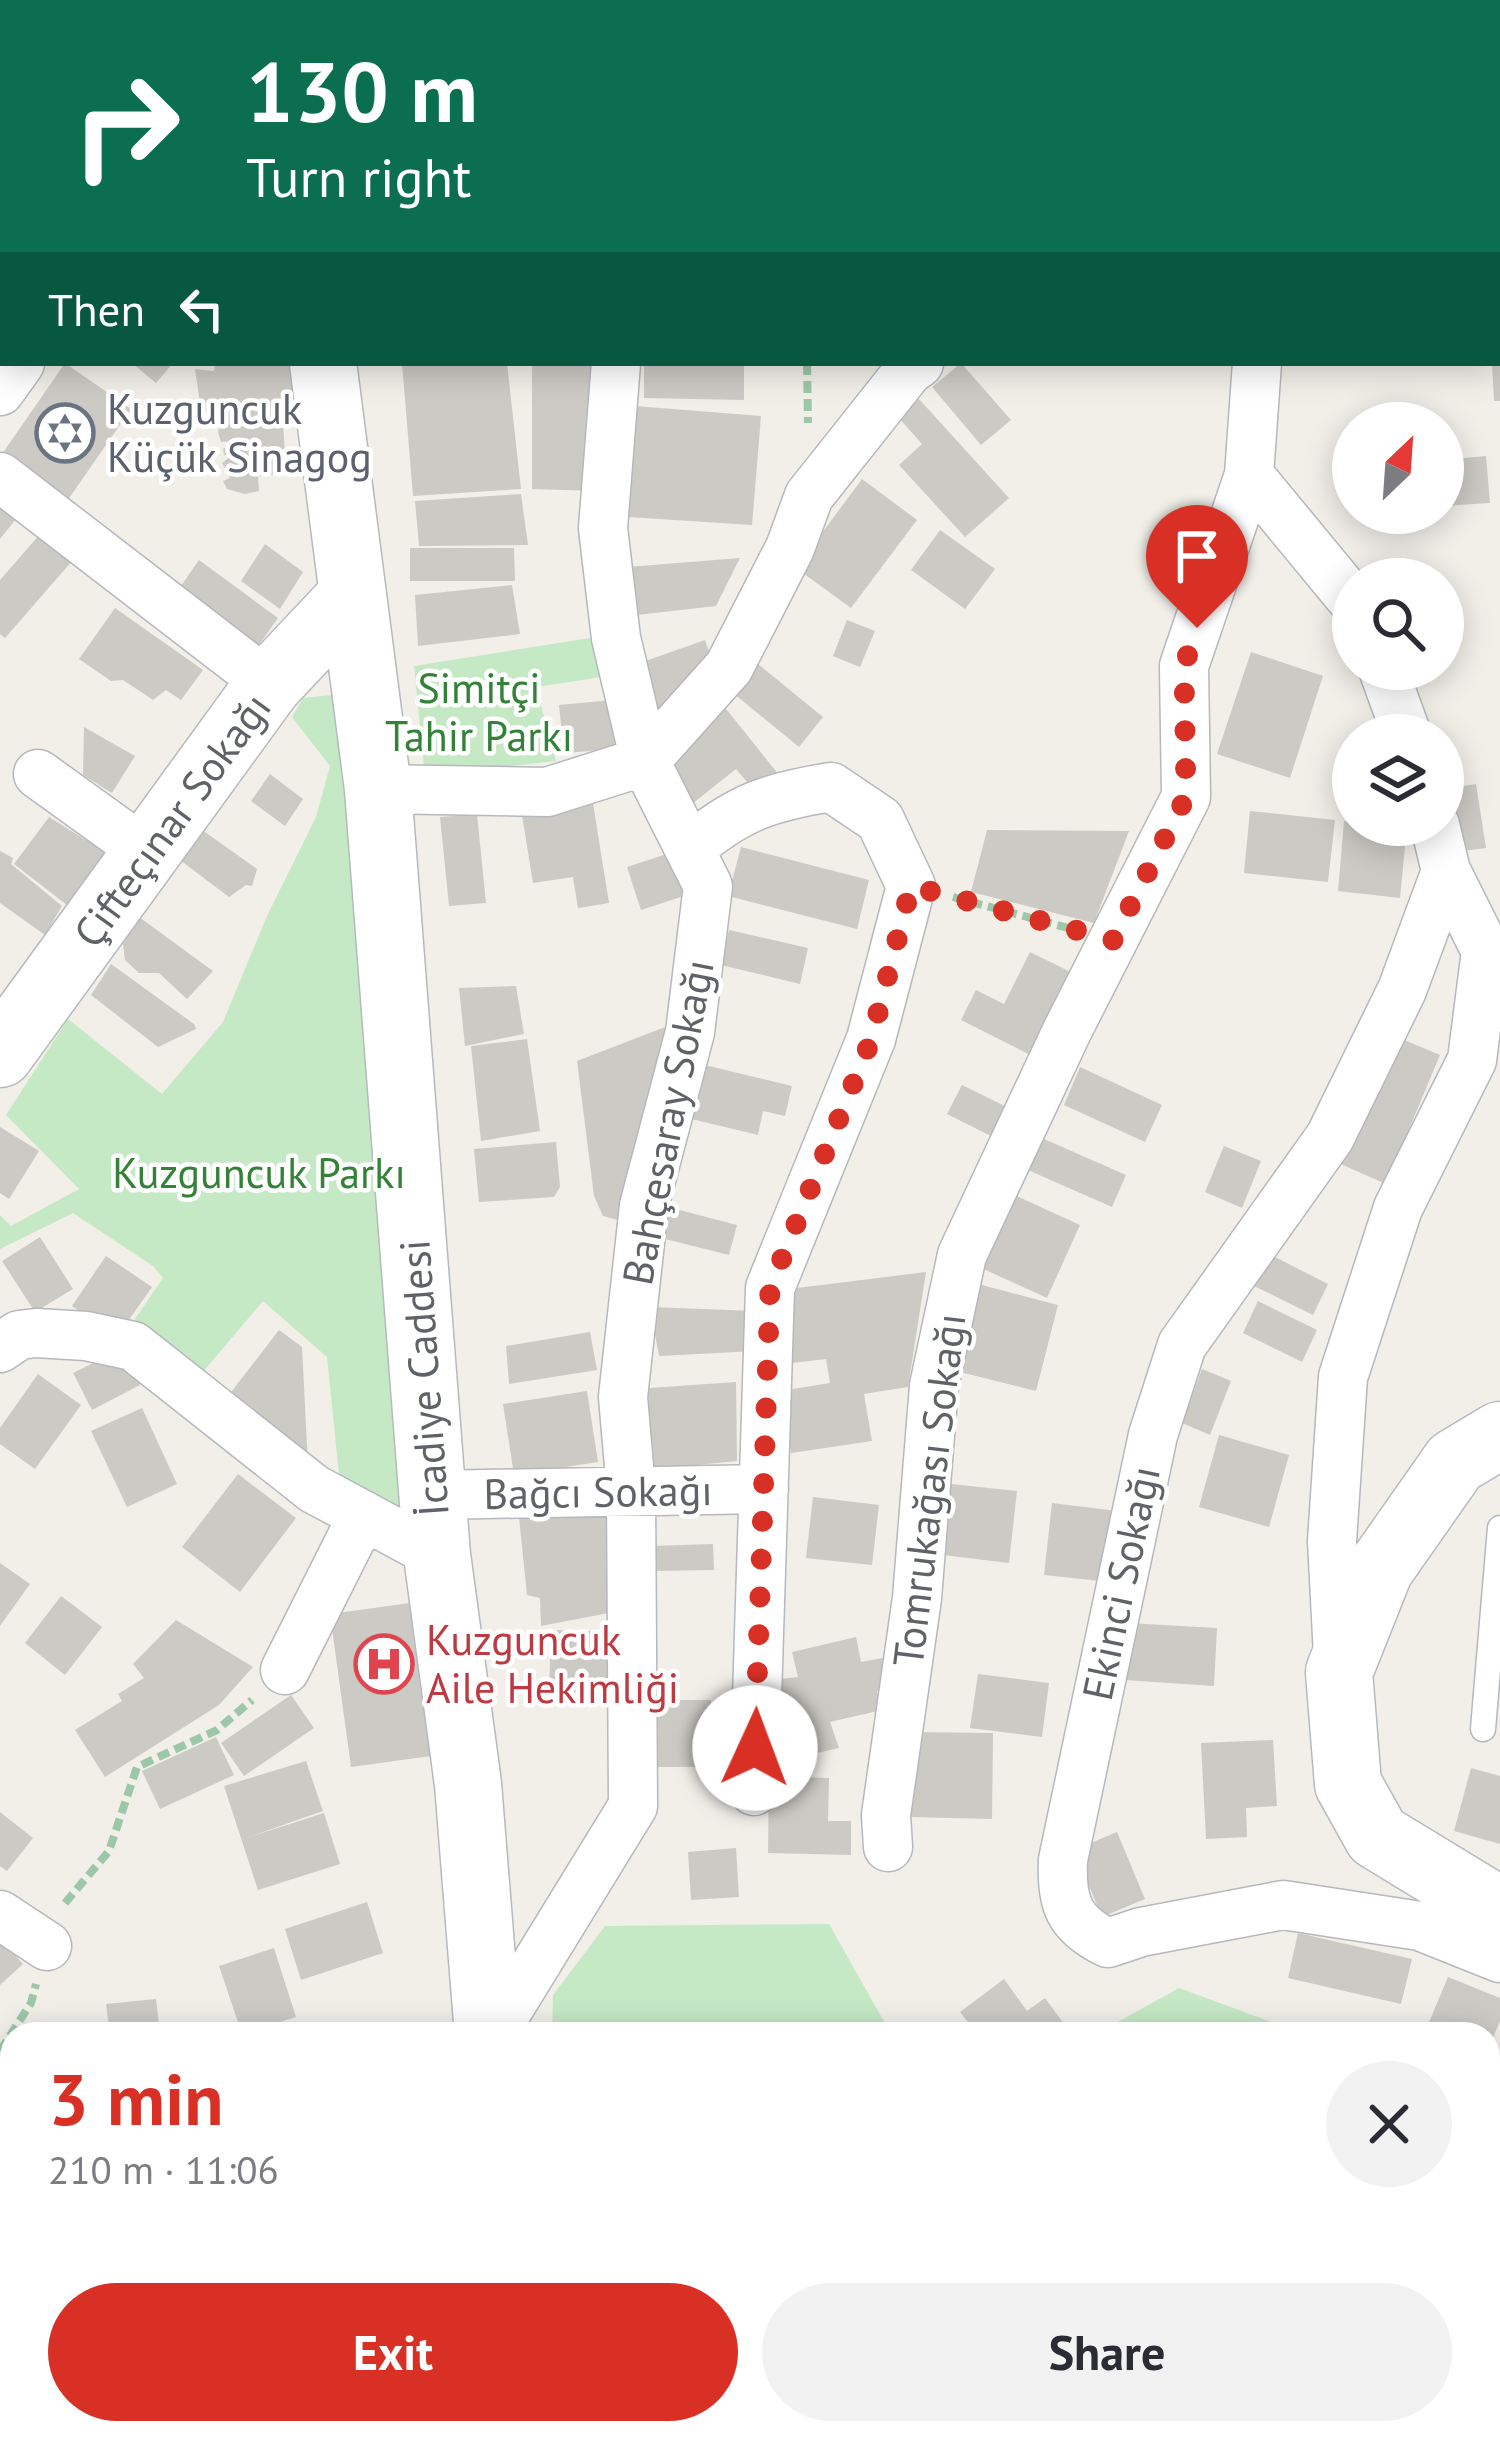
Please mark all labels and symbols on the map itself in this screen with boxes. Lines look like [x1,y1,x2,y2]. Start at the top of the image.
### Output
place label: Kuzguncuk Küçük Sinagog [107,381,372,484]
synagogue icon: Kuzguncuk Küçük Sinagog [34,402,96,464]
north arrow [1332,402,1464,534]
pin [1146,505,1248,628]
park label: Simitçi Tahir Parkı [385,660,573,763]
street label: Çifteçınar Sokağı [61,682,283,958]
street label: Bahçesaray Sokağı [609,955,726,1289]
park label: Kuzguncuk Parkı [112,1145,406,1200]
street label: İcadiye Caddesi [386,1238,461,1518]
street label: Tomrukağası Sokağı [880,1310,977,1670]
street label: Ekinci Sokağı [1069,1461,1172,1705]
street label: Bağcı Sokağı [483,1462,713,1521]
place label: Kuzguncuk Aile Hekimliği [426,1612,679,1715]
hospital icon: Kuzguncuk Aile Hekimliği [353,1633,415,1695]
position arrow [692,1685,818,1811]

